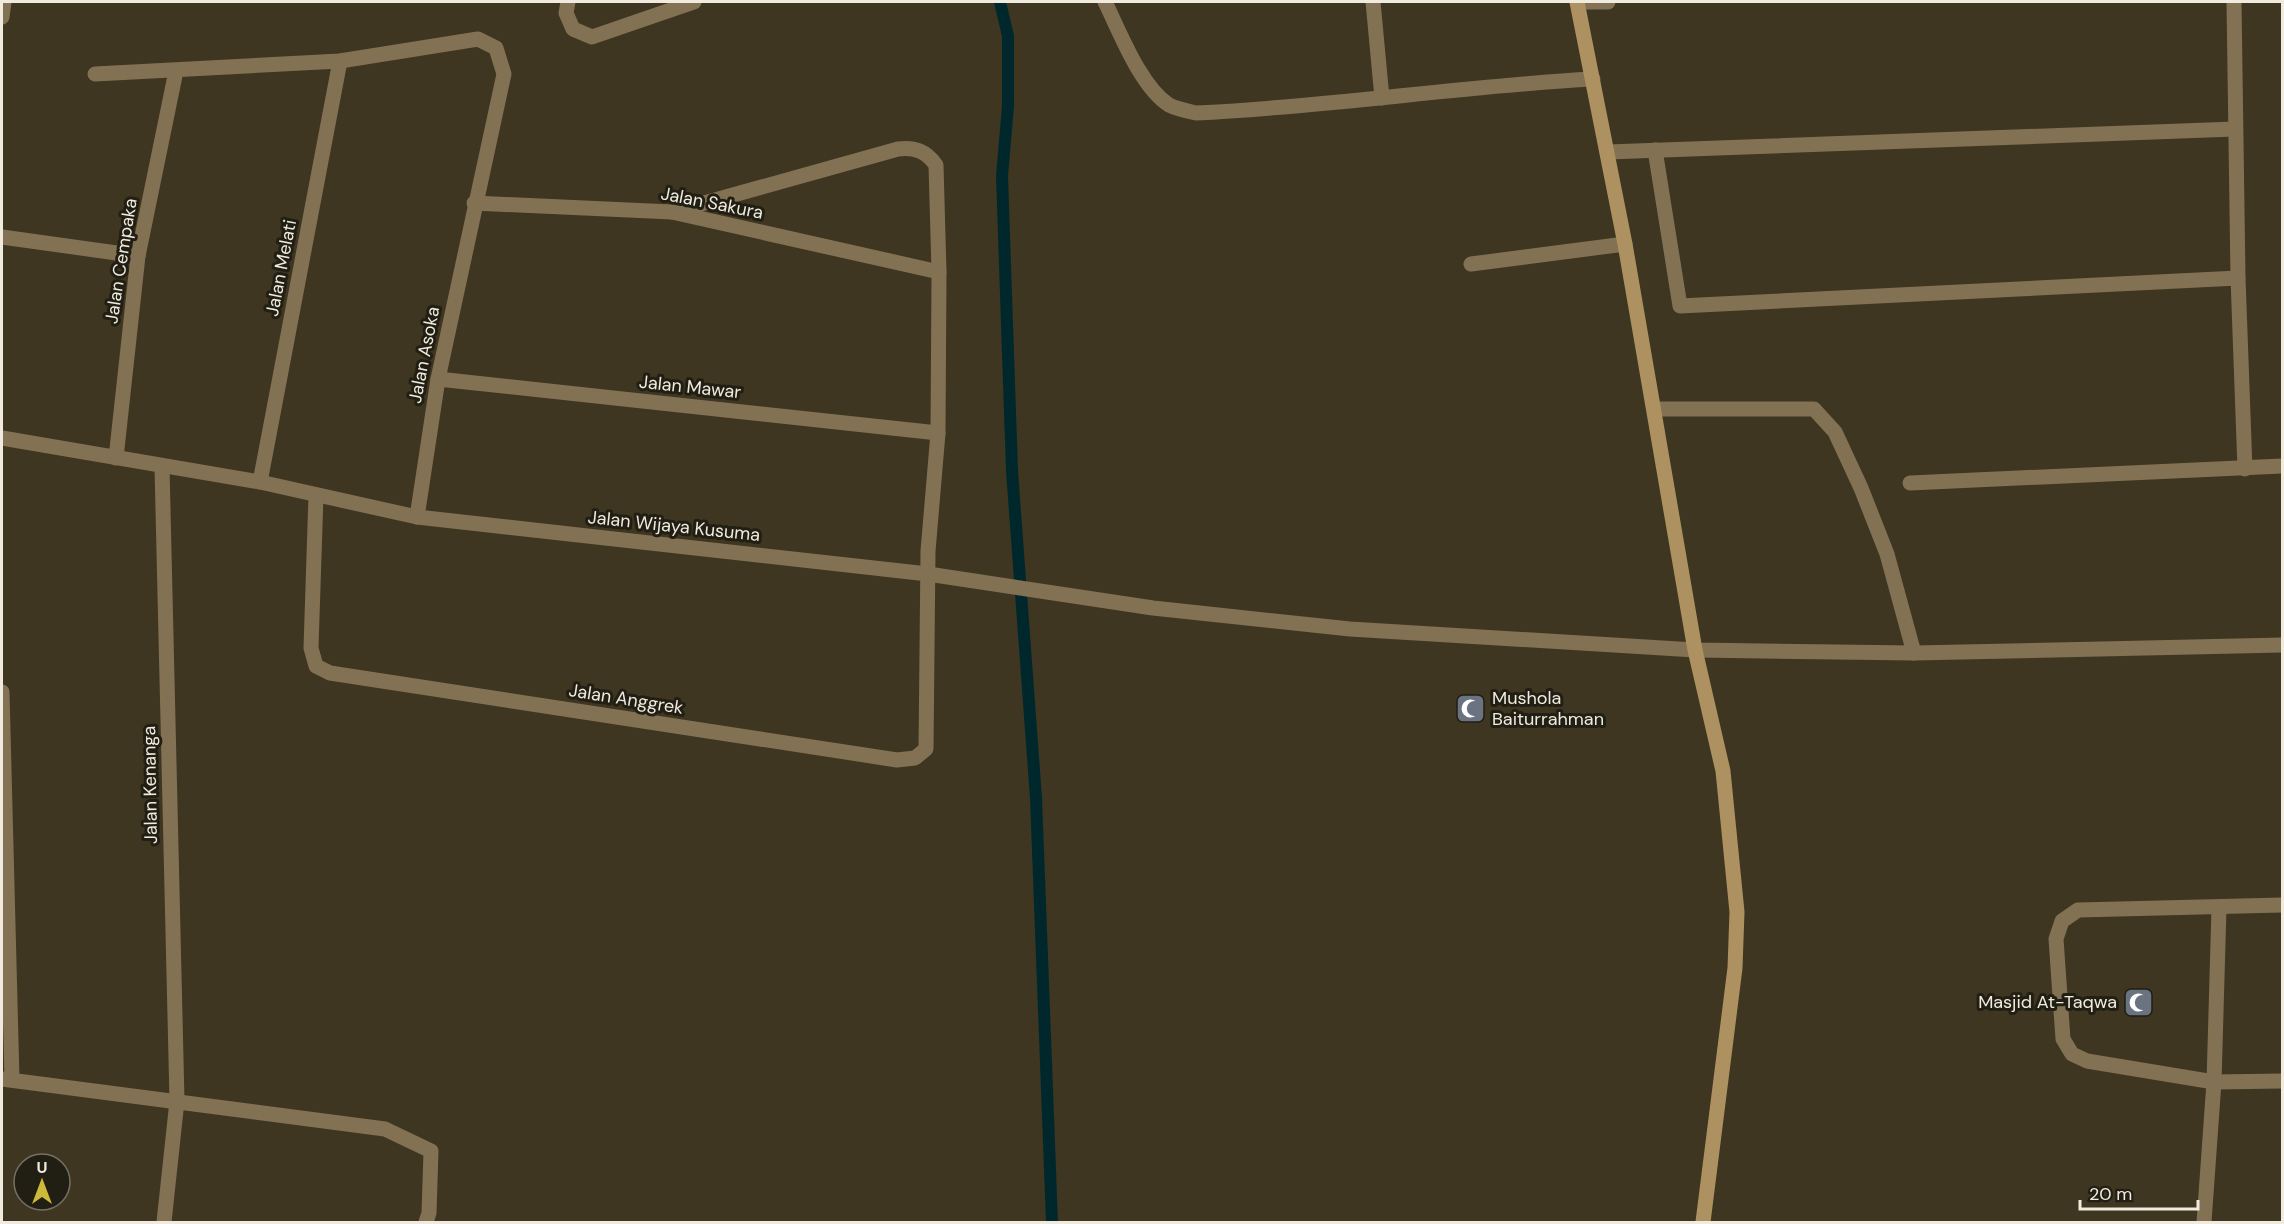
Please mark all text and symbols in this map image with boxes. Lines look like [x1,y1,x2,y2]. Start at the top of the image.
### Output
street label: Jalan Sakura [659,181,765,225]
street label: Jalan Cempaka [99,197,143,325]
street label: Jalan Melati [260,218,302,318]
street label: Jalan Asoka [403,305,445,405]
street label: Jalan Mawar [638,370,742,404]
street label: Jalan Wijaya Kusuma [587,505,761,547]
street label: Jalan Anggrek [567,678,685,720]
place label: Mushola Baiturrahman [1492,686,1604,731]
mosque icon: Mushola Baiturrahman [1455,692,1487,724]
street label: Jalan Kenanga [137,726,163,844]
mosque icon: Masjid At-Taqwa [2122,986,2154,1018]
place label: Masjid At-Taqwa [1978,990,2117,1014]
north arrow [12,1152,72,1212]
text: U [37,1157,47,1178]
scale bar [2080,1173,2198,1211]
text: 20 m [2089,1182,2132,1206]

